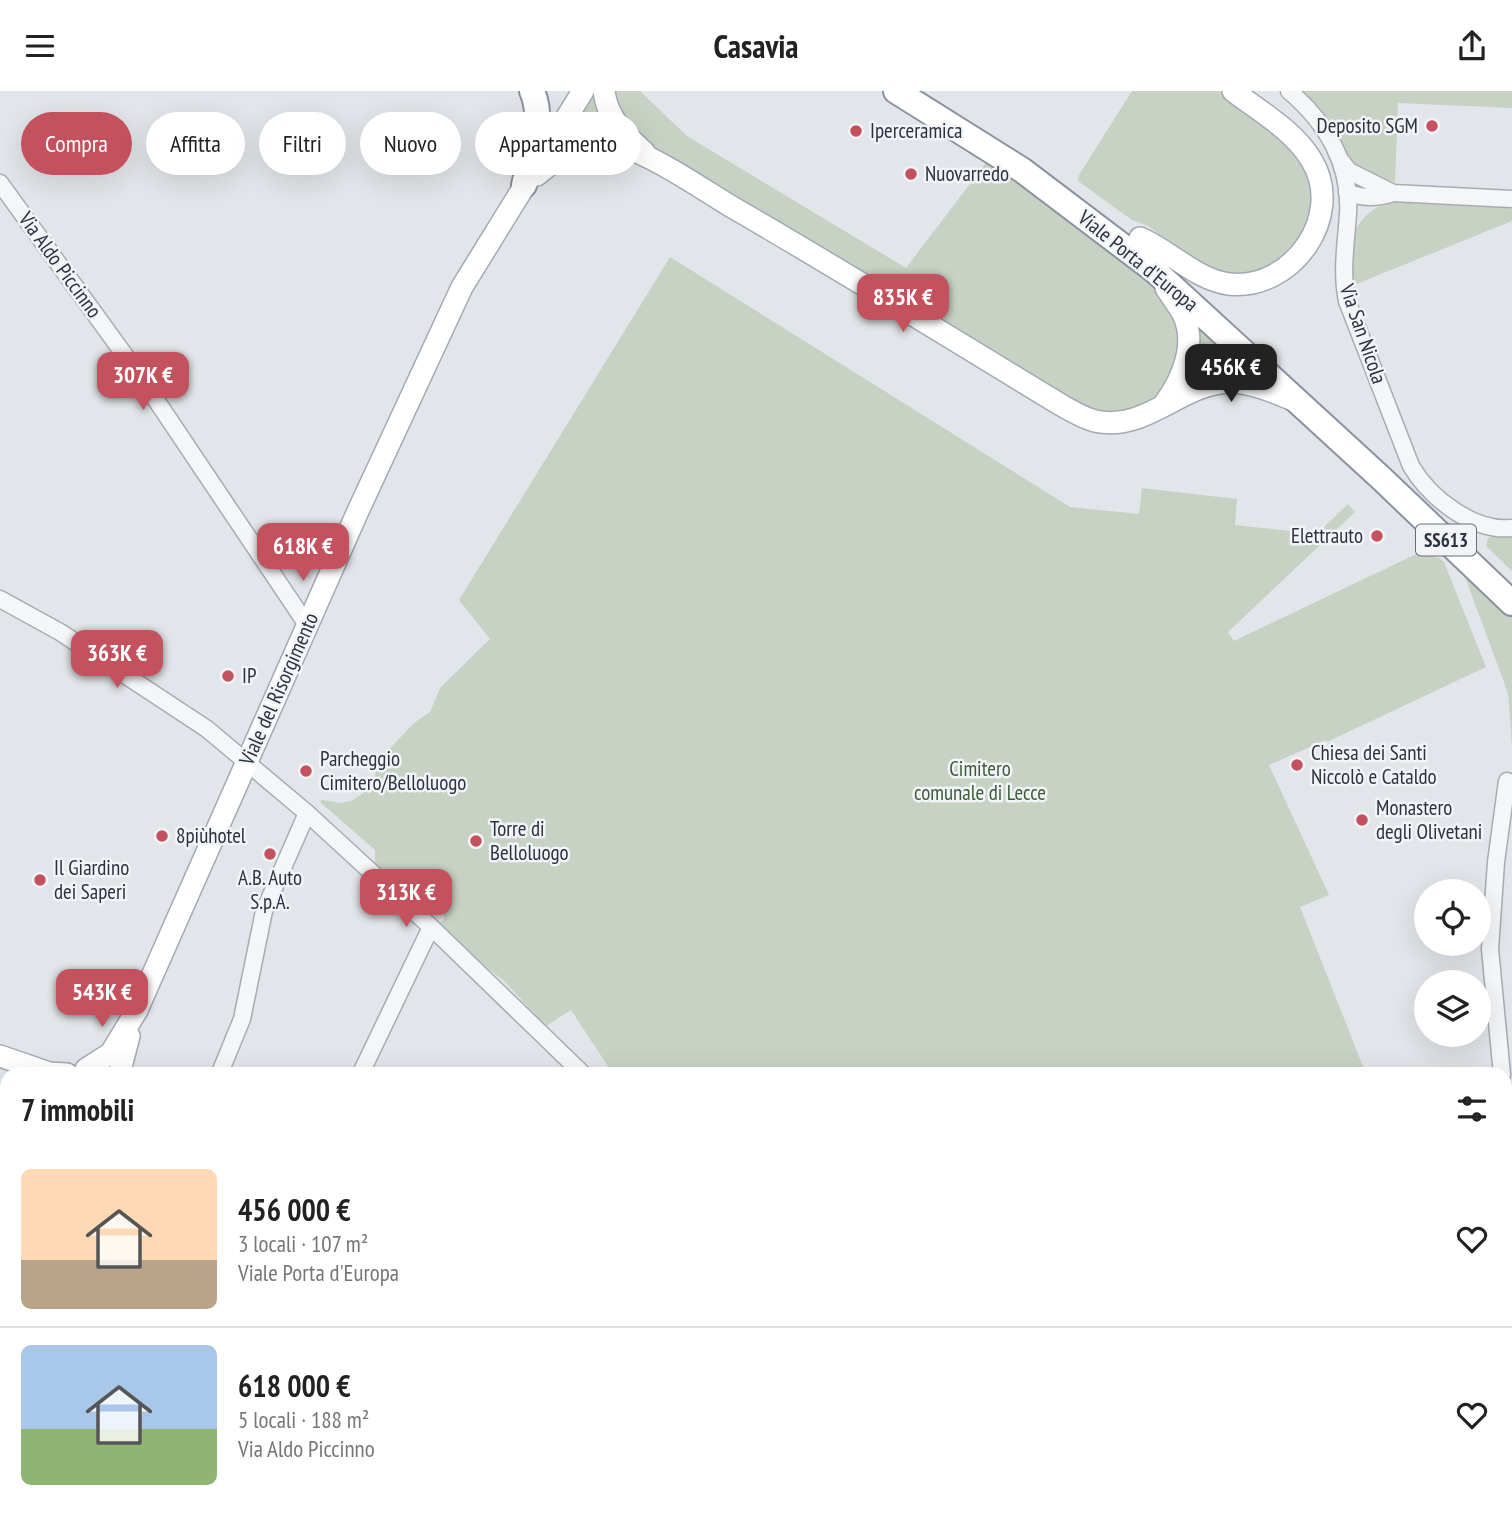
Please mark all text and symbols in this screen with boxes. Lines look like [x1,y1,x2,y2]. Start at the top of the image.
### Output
text: Casavia [713,25,799,67]
icon: menu [21,27,59,65]
icon: share [1453,27,1491,65]
chip: Compra [21,112,132,175]
chip: Affitta [146,112,245,175]
chip: Filtri [259,112,346,175]
chip: Nuovo [360,112,461,175]
chip: Appartamento [475,112,641,175]
place label: Deposito SGM [1317,112,1418,139]
place label: Iperceramica [870,117,963,144]
marker: Deposito SGM [1424,118,1440,134]
marker: Iperceramica [848,123,864,139]
place label: Nuovarredo [925,160,1009,187]
marker: Nuovarredo [903,166,919,182]
street label: Viale Porta d'Europa [1072,203,1204,317]
street label: Via Aldo Piccinno [12,206,108,323]
pin: 835K € [846,275,960,334]
street label: Via San Nicola [1334,280,1393,387]
text: 835K € [873,282,933,311]
pin: 456K € [1174,345,1288,404]
text: 456K € [1201,352,1261,381]
pin: 307K € [86,353,200,412]
text: 307K € [113,360,173,389]
place label: Elettrauto [1291,522,1363,549]
pin: 618K € [246,524,360,583]
road number: SS613 [1416,524,1476,555]
marker: Elettrauto [1369,528,1385,544]
text: 618K € [273,531,333,560]
street label: Viale del Risorgimento [232,608,324,770]
pin: 363K € [60,631,174,690]
text: 363K € [87,638,147,667]
place label: IP [242,662,256,689]
marker: IP [220,668,236,684]
place label: Chiesa dei Santi Niccolò e Cataldo [1311,739,1437,790]
place label: Parcheggio Cimitero/Belloluogo [320,745,466,796]
park label: Cimitero comunale di Lecce [914,755,1046,806]
marker: Chiesa dei Santi Niccolò e Cataldo [1289,757,1305,773]
marker: Parcheggio Cimitero/Belloluogo [298,763,314,779]
place label: Monastero degli Olivetani [1376,794,1482,845]
marker: Monastero degli Olivetani [1354,812,1370,828]
place label: Torre di Belloluogo [490,815,569,866]
place label: 8piùhotel [176,822,246,849]
marker: 8piùhotel [154,828,170,844]
marker: Torre di Belloluogo [468,833,484,849]
marker: A.B. Auto S.p.A. [262,846,278,862]
place label: Il Giardino dei Saperi [54,854,129,905]
place label: A.B. Auto S.p.A. [238,864,302,915]
pin: 313K € [349,869,463,929]
marker: Il Giardino dei Saperi [32,872,48,888]
text: 313K € [376,877,436,906]
map controls [1414,879,1491,1047]
button: locate [1414,879,1491,956]
pin: 543K € [45,969,159,1029]
button: layers [1414,970,1491,1047]
text: 543K € [72,977,132,1006]
text: 7 immobili [21,1090,134,1129]
icon: filters [1453,1090,1491,1128]
text: 456 000 € [238,1190,351,1229]
icon: home [77,1197,161,1281]
icon: heart [1453,1220,1491,1258]
text: 3 locali · 107 m² [238,1229,368,1258]
text: Viale Porta d'Europa [238,1258,399,1287]
text: 618 000 € [238,1366,351,1405]
icon: home [77,1373,161,1457]
icon: heart [1453,1396,1491,1434]
text: 5 locali · 188 m² [238,1405,369,1434]
text: Via Aldo Piccinno [238,1434,375,1463]

